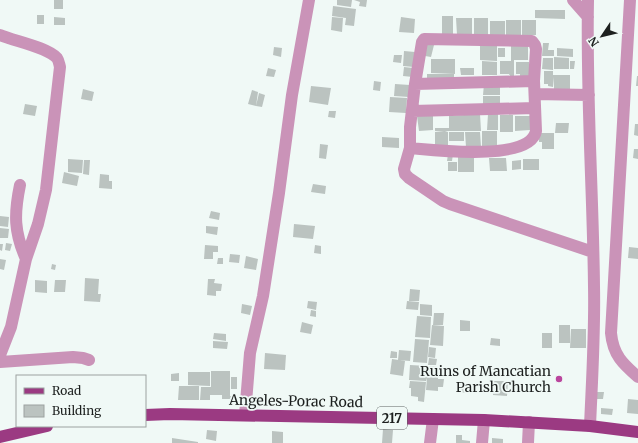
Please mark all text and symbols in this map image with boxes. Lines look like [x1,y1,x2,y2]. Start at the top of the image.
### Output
north arrow [582,16,622,56]
text: N [585,34,602,49]
place label: Ruins of Mancatian Parish Church [420,362,551,396]
marker: Ruins of Mancatian Parish Church [554,374,564,384]
legend [16,375,146,427]
text: Road [52,383,81,398]
street label: Angeles-Porac Road [228,391,364,411]
text: Building [52,403,102,418]
road number: 217 [377,407,407,429]

